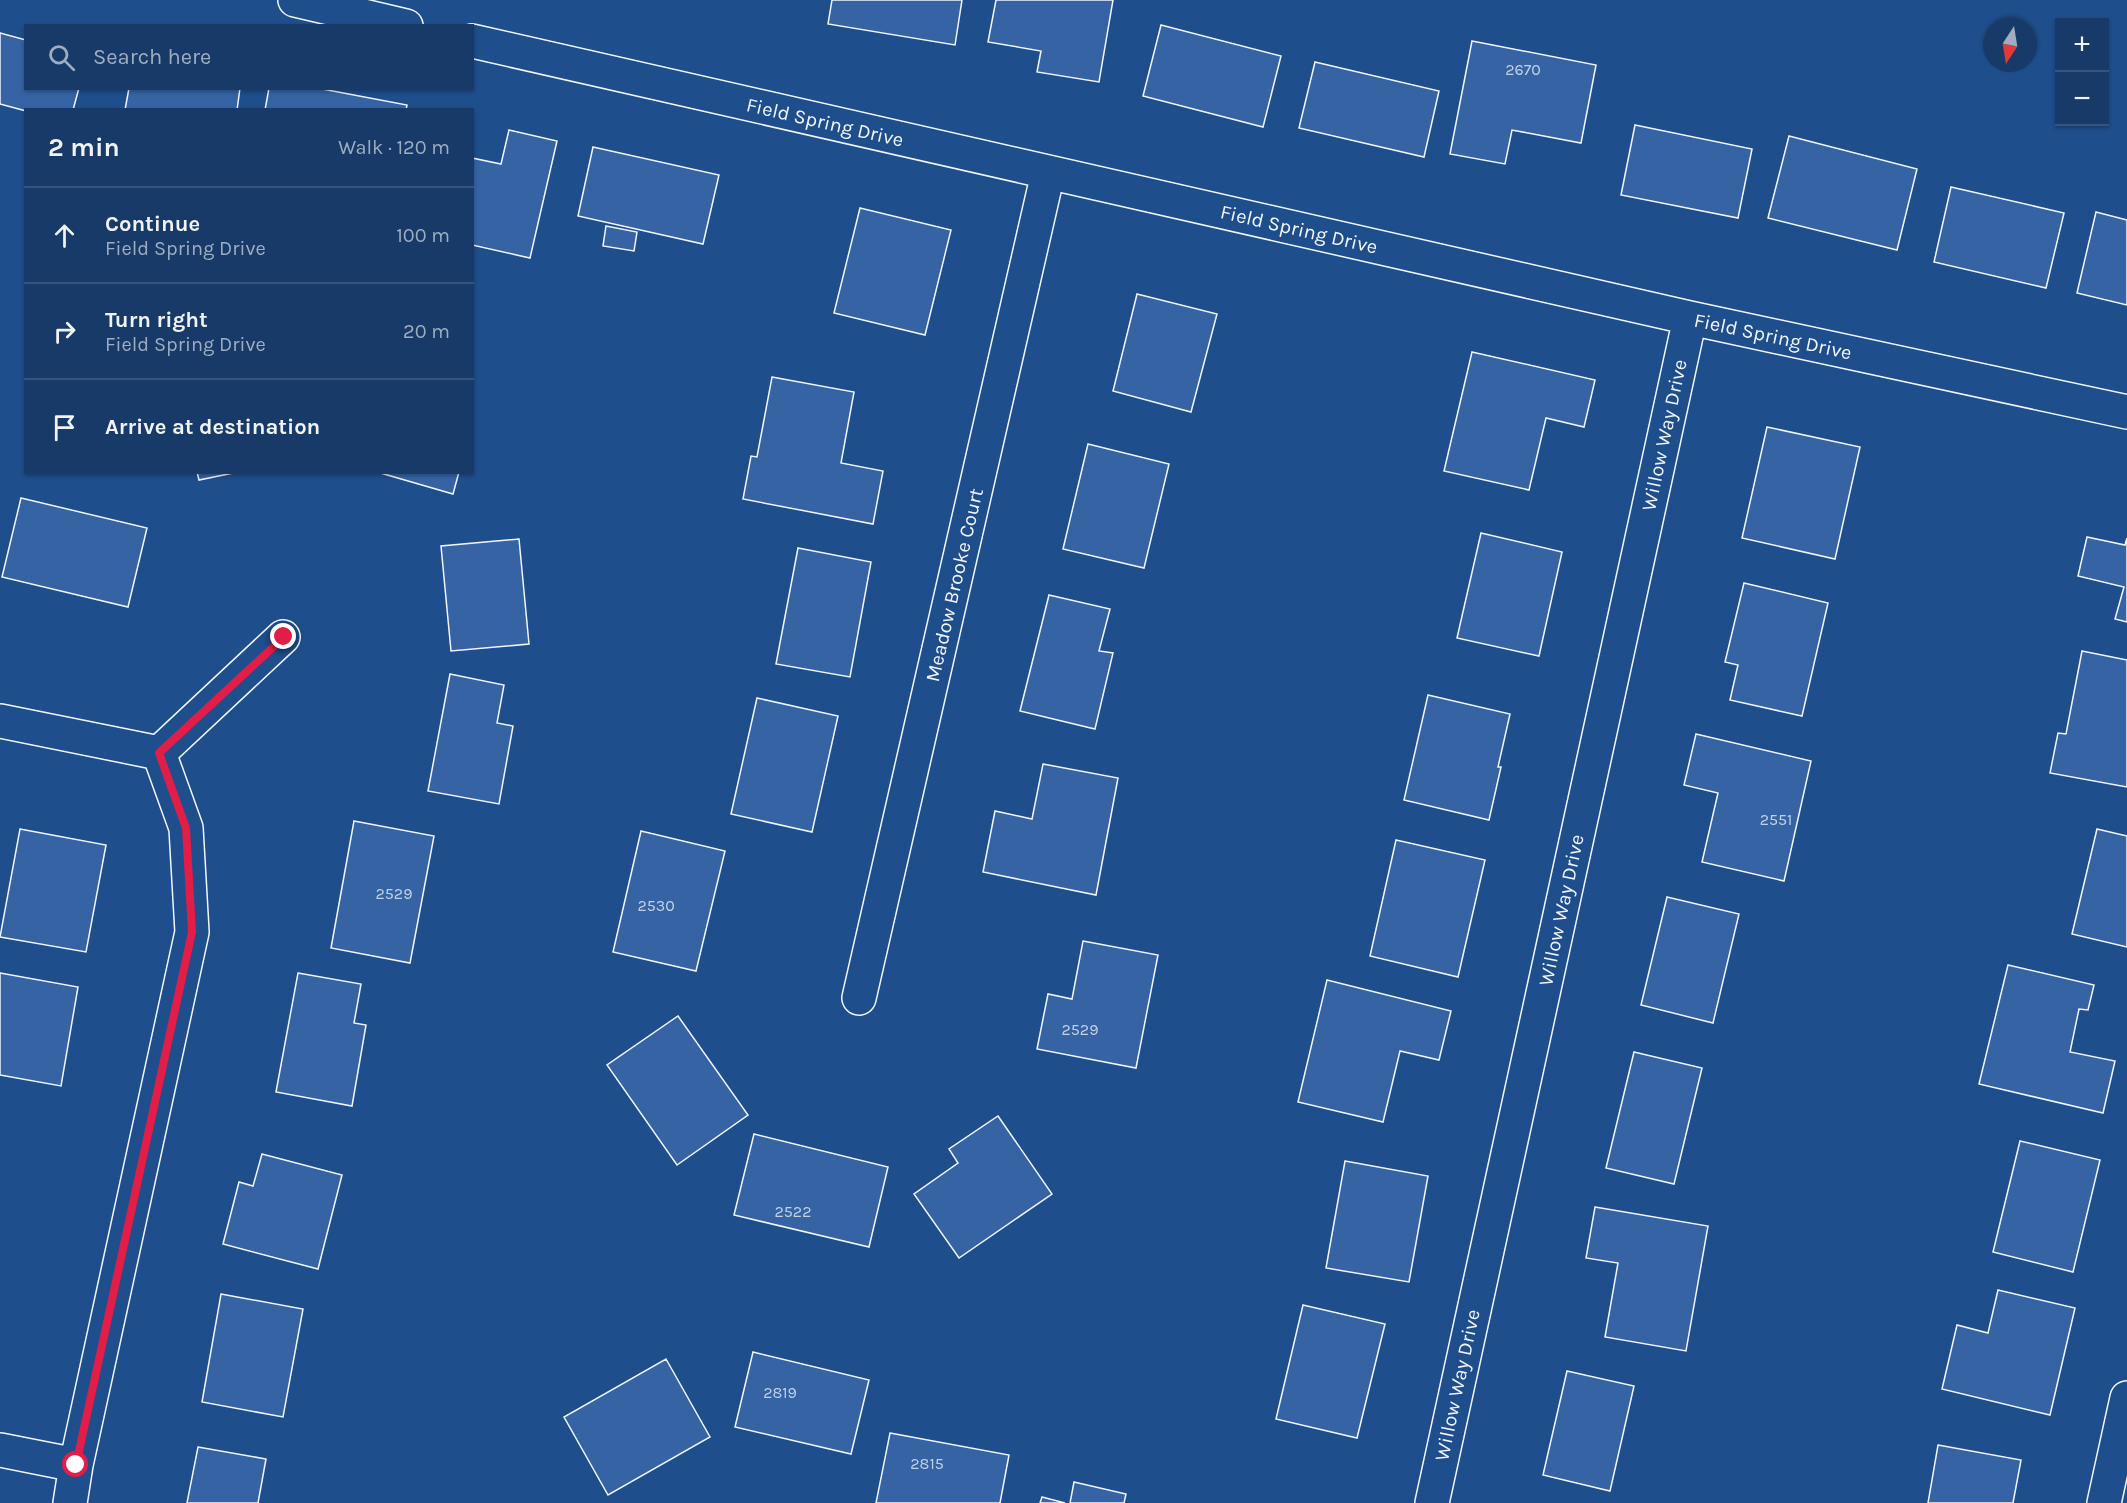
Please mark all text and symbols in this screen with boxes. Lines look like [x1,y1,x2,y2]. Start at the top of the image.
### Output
north arrow [1983,18,2037,72]
map controls [2055,18,2109,126]
button: + [2055,18,2109,72]
search box [24,24,474,90]
icon: search [45,41,78,74]
text: Search here [93,44,211,70]
house number: 2670 [1505,60,1541,79]
button: − [2055,72,2109,126]
street label: Field Spring Drive [744,93,906,152]
text: 2 min [48,132,120,163]
text: Walk · 120 m [338,136,450,159]
street label: Field Spring Drive [1218,200,1380,259]
text: Continue [105,211,200,237]
icon: ahead [48,219,81,252]
text: 100 m [396,224,450,247]
text: Field Spring Drive [105,237,266,260]
text: Turn right [105,307,208,333]
street label: Field Spring Drive [1692,309,1854,364]
icon: right [48,315,81,348]
text: 20 m [403,320,450,343]
text: Field Spring Drive [105,333,266,356]
street label: Willow Way Drive [1637,357,1692,513]
icon: arrive [48,411,81,444]
text: Arrive at destination [105,414,320,440]
street label: Meadow Brooke Court [921,486,988,684]
route end [270,623,296,649]
house number: 2551 [1760,810,1792,829]
street label: Willow Way Drive [1534,832,1589,988]
house number: 2529 [376,884,412,903]
house number: 2530 [637,896,675,915]
house number: 2529 [1062,1020,1098,1039]
house number: 2522 [775,1202,811,1221]
street label: Willow Way Drive [1430,1307,1485,1463]
house number: 2819 [763,1383,797,1402]
route start [62,1451,88,1477]
house number: 2815 [910,1454,944,1473]

